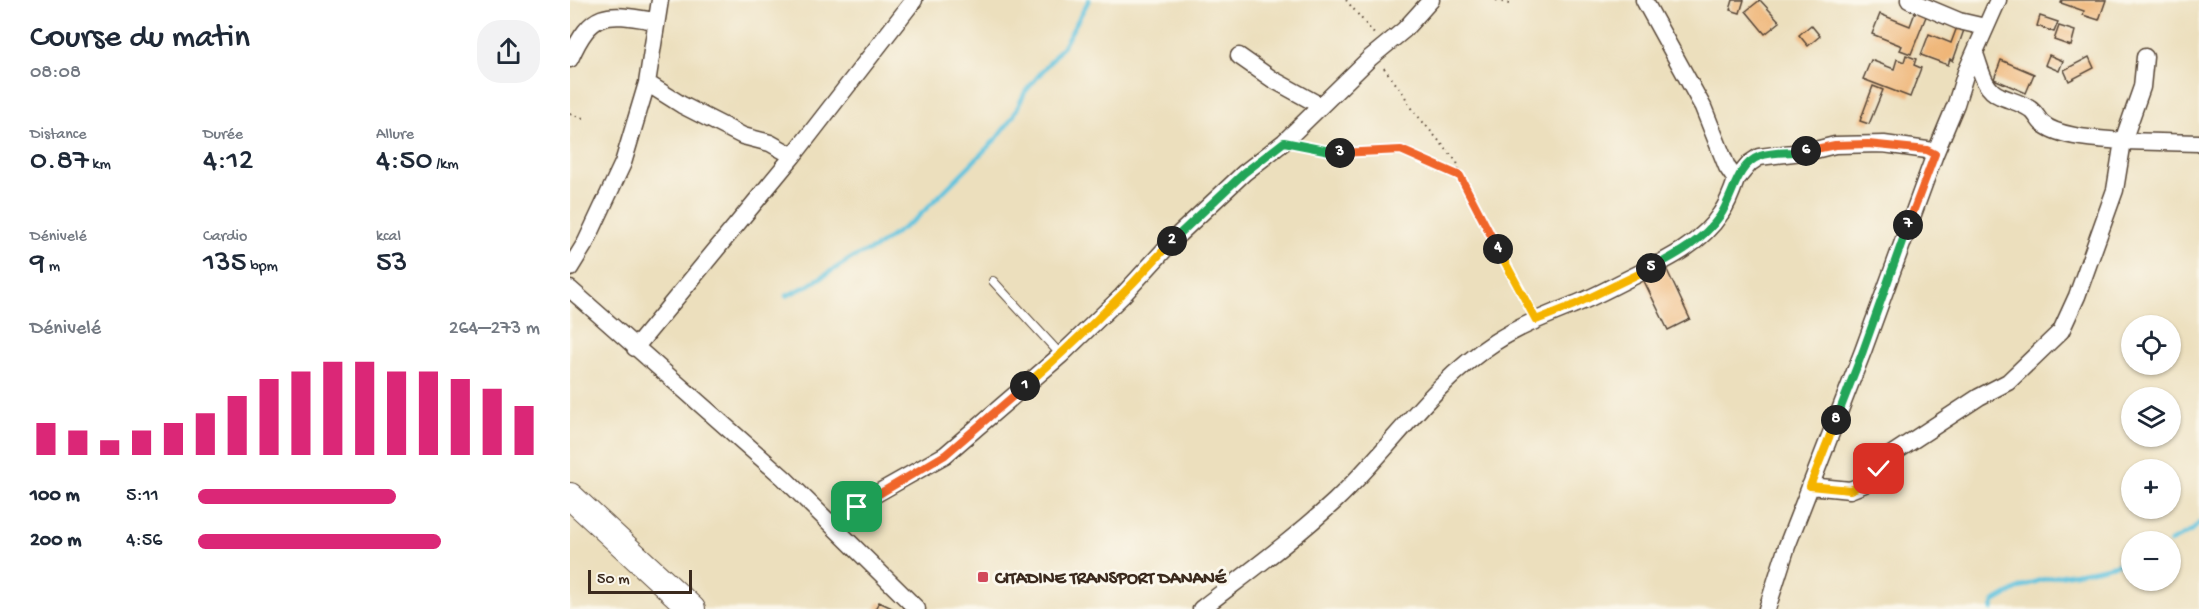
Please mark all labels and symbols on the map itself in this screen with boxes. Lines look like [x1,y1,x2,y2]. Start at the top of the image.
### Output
pin: 6 [1791,136,1821,166]
pin: 3 [1325,138,1355,168]
pin: 7 [1893,210,1923,240]
pin: 2 [1157,226,1187,256]
pin: 4 [1483,234,1513,264]
pin: 5 [1636,253,1666,283]
pin: 1 [1010,371,1040,401]
pin: 8 [1821,405,1851,435]
pin [1853,443,1904,494]
pin [831,481,882,532]
scale bar [588,567,692,594]
place label: CITADINE TRANSPORT DANANÉ [994,568,1228,590]
marker: CITADINE TRANSPORT DANANÉ [976,570,990,584]

